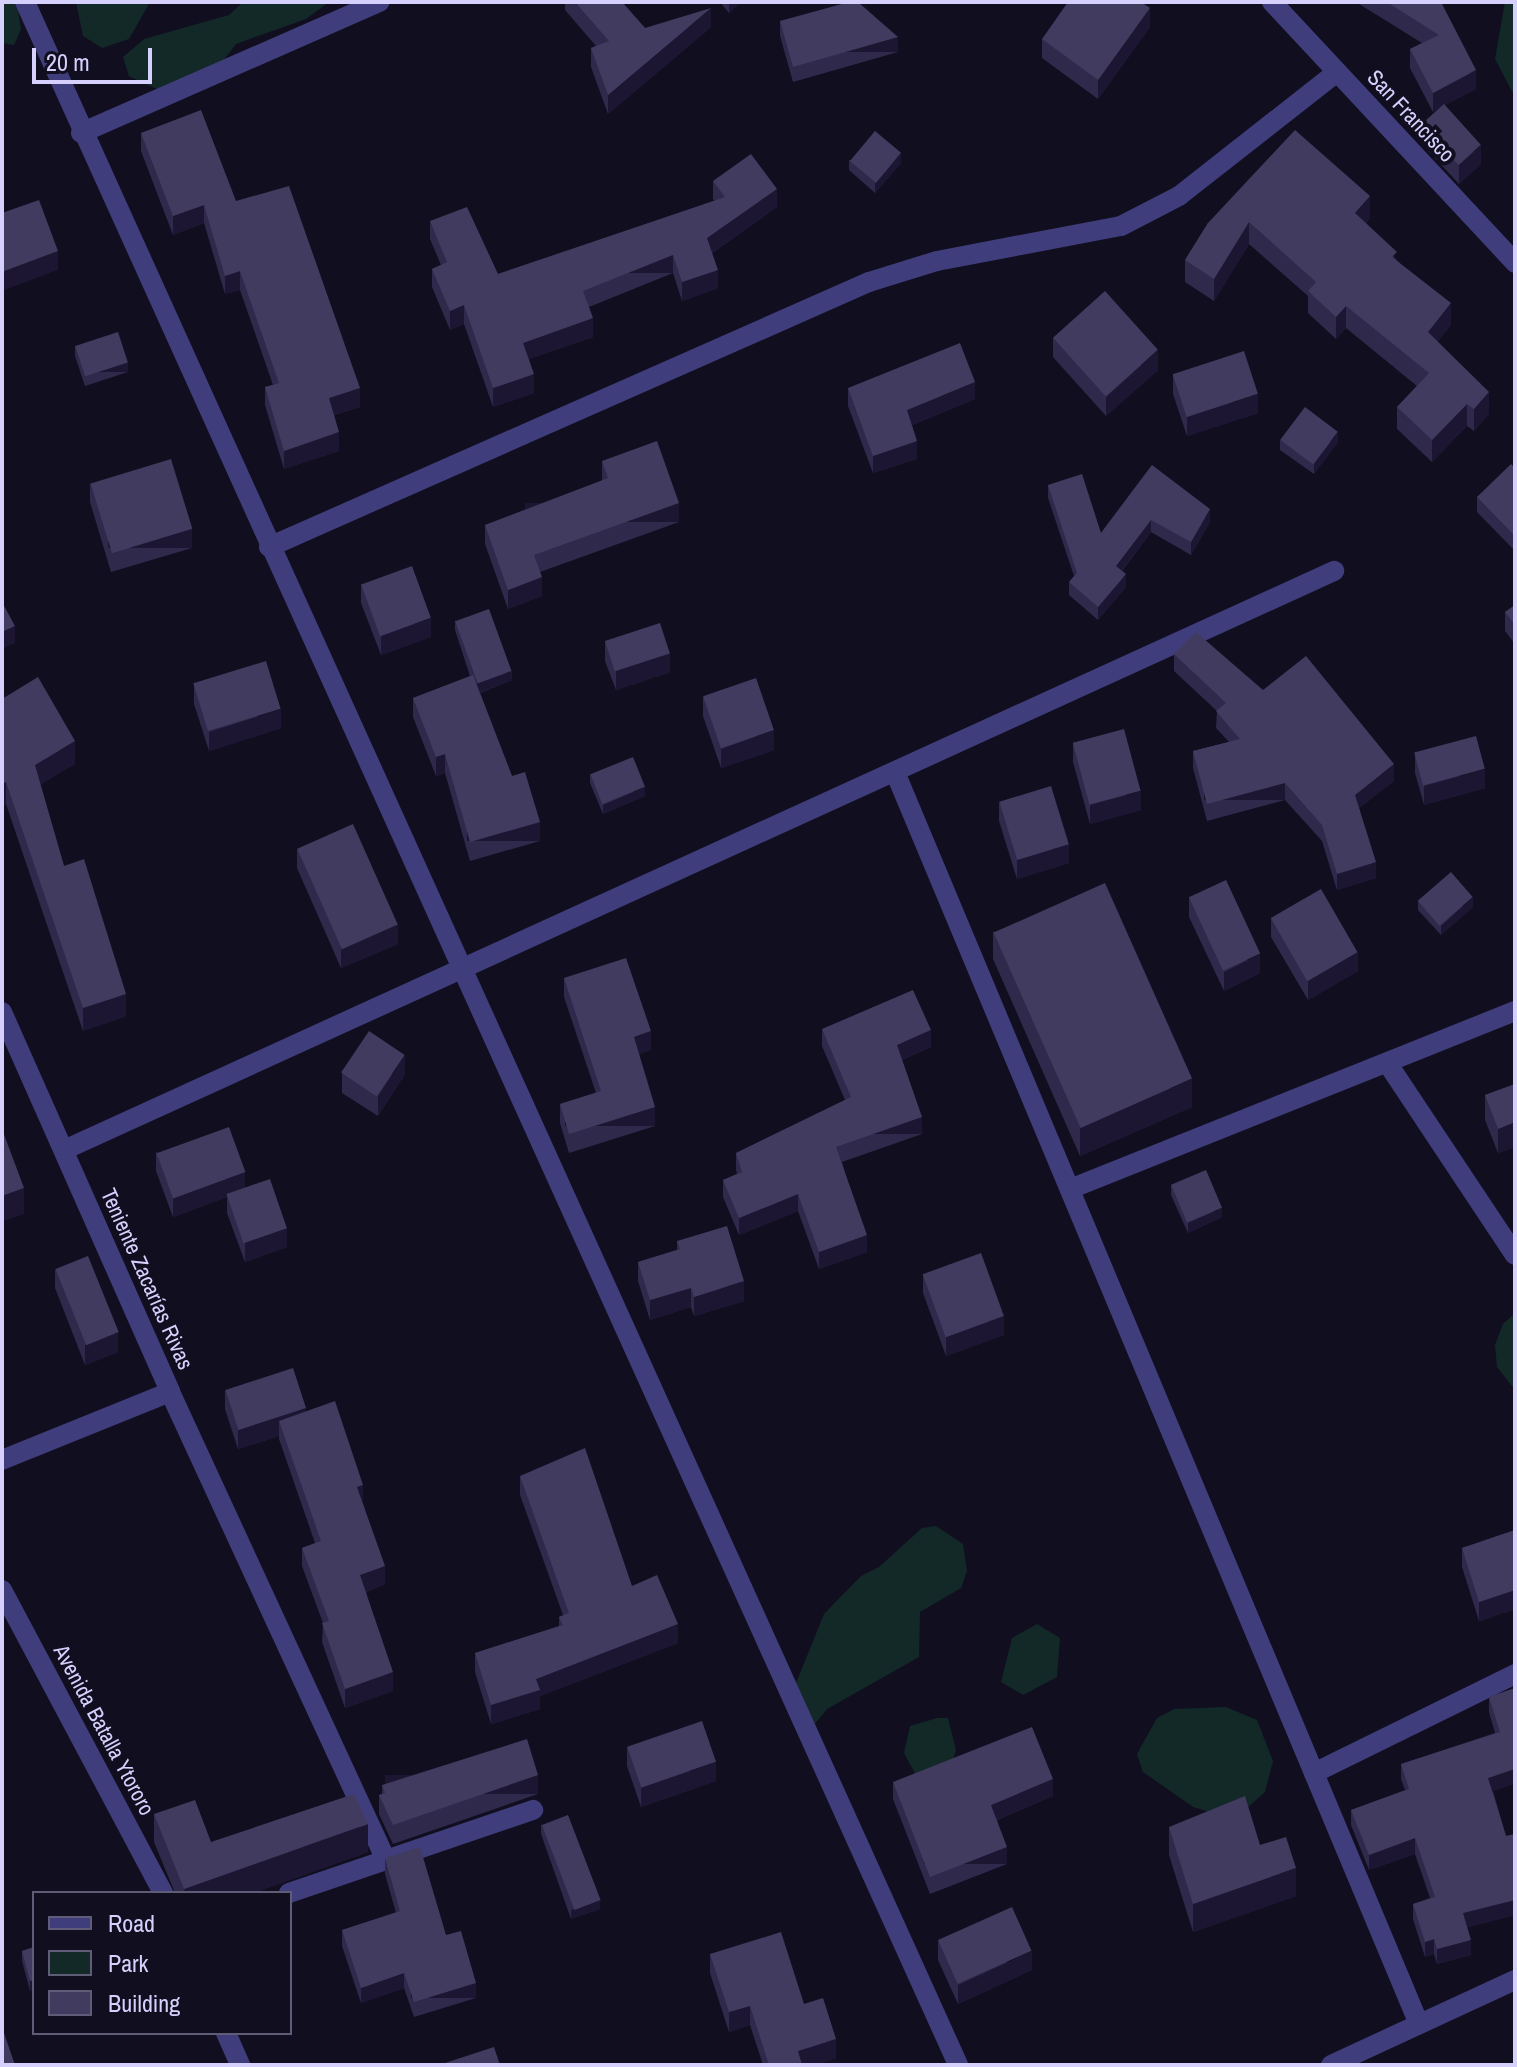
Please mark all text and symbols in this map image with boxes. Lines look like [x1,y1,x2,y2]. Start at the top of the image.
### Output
scale bar [36,32,156,82]
text: 20 m [46,46,90,78]
street label: San Francisco [1362,64,1460,168]
street label: Teniente Zacarías Rivas [95,1184,199,1374]
street label: Avenida Batalla Ytororo [48,1640,160,1820]
legend [32,1891,292,2035]
text: Road [108,1907,155,1939]
text: Park [108,1947,148,1979]
text: Building [108,1987,180,2019]

